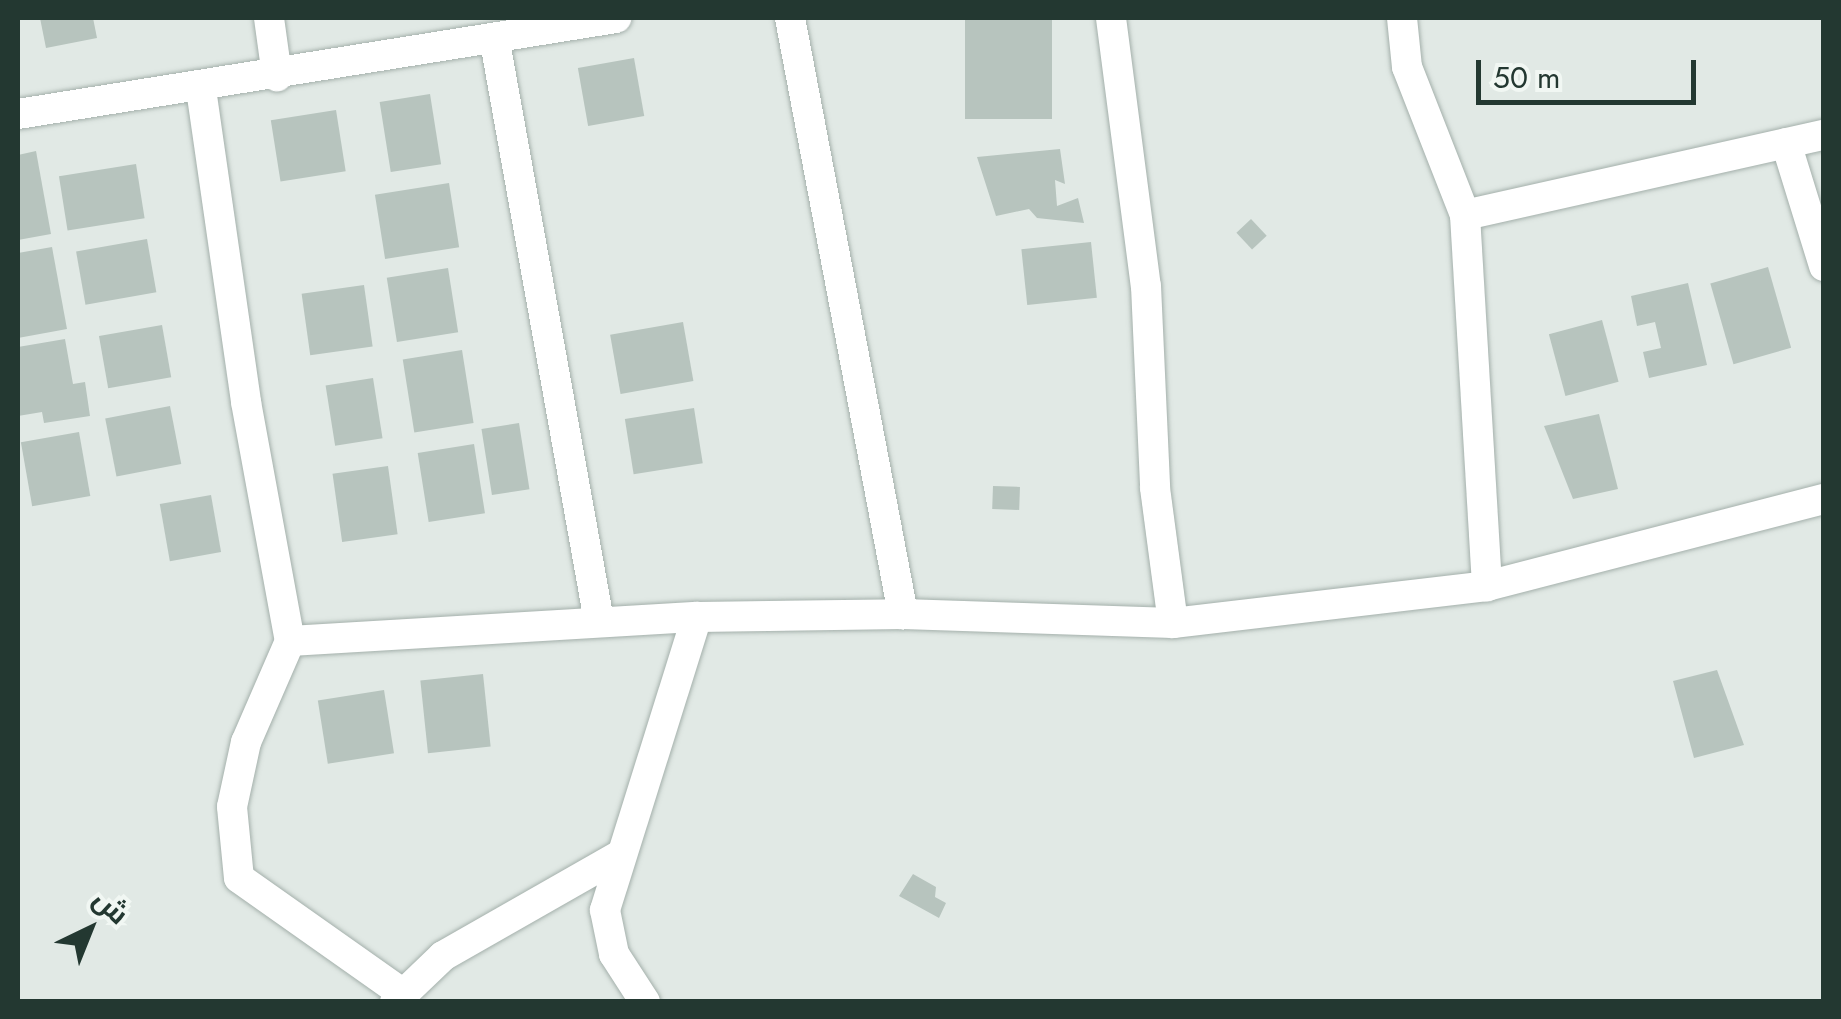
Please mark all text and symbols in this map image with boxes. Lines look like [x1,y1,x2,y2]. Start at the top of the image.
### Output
scale bar [1481,40,1701,102]
text: 50 m [1493,56,1560,99]
north arrow [40,879,140,979]
text: ش [84,879,138,934]

